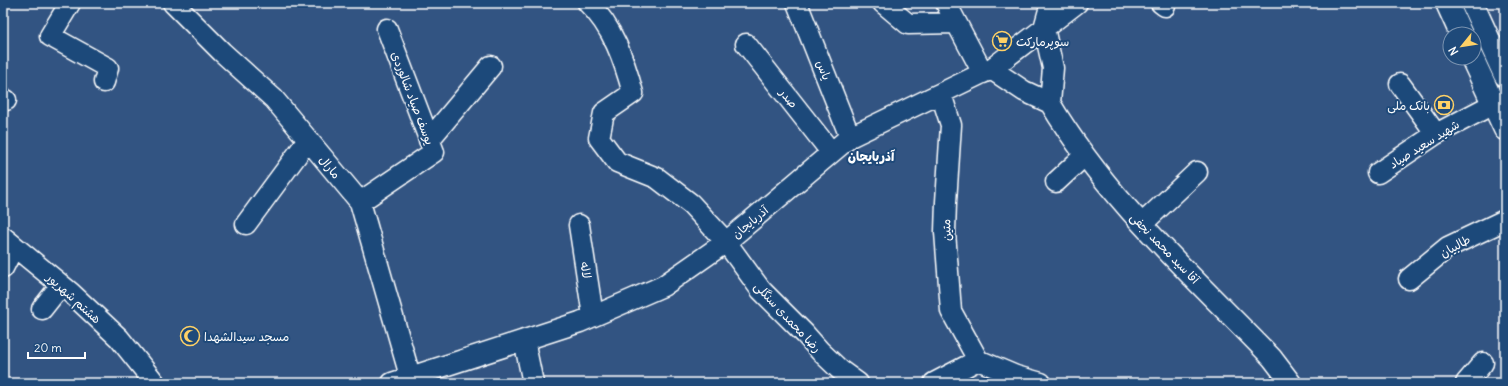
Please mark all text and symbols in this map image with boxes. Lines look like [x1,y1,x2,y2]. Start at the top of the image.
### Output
north arrow [1442,26,1482,66]
supermarket icon: سوپرمارکت [991,30,1013,52]
place label: سوپرمارکت [1016,34,1069,50]
text: N [1445,44,1461,58]
street label: یوسف صیاد شالوردی [388,49,438,147]
street label: یاس [813,58,835,82]
street label: صدر [776,84,801,111]
bank icon: بانک ملی [1433,94,1455,116]
place label: بانک ملی [1387,98,1430,114]
street label: شهید سعید صیاد [1386,116,1462,172]
district label: آذربایجان [848,148,895,165]
street label: مارال [316,152,344,182]
street label: آذربایجان [729,202,773,242]
street label: آقا سید محمد نجفی [1127,209,1203,288]
street label: متین [938,219,954,241]
street label: طالبیان [1437,232,1473,261]
street label: لاله [577,261,595,279]
street label: هشتم شهریور [42,269,105,328]
street label: رضا محمدی سنگلی [751,279,825,356]
mosque icon: مسجد سیدالشهدا [179,325,201,347]
place label: مسجد سیدالشهدا [204,329,289,345]
scale bar [28,334,85,360]
text: 20 m [34,340,62,355]

